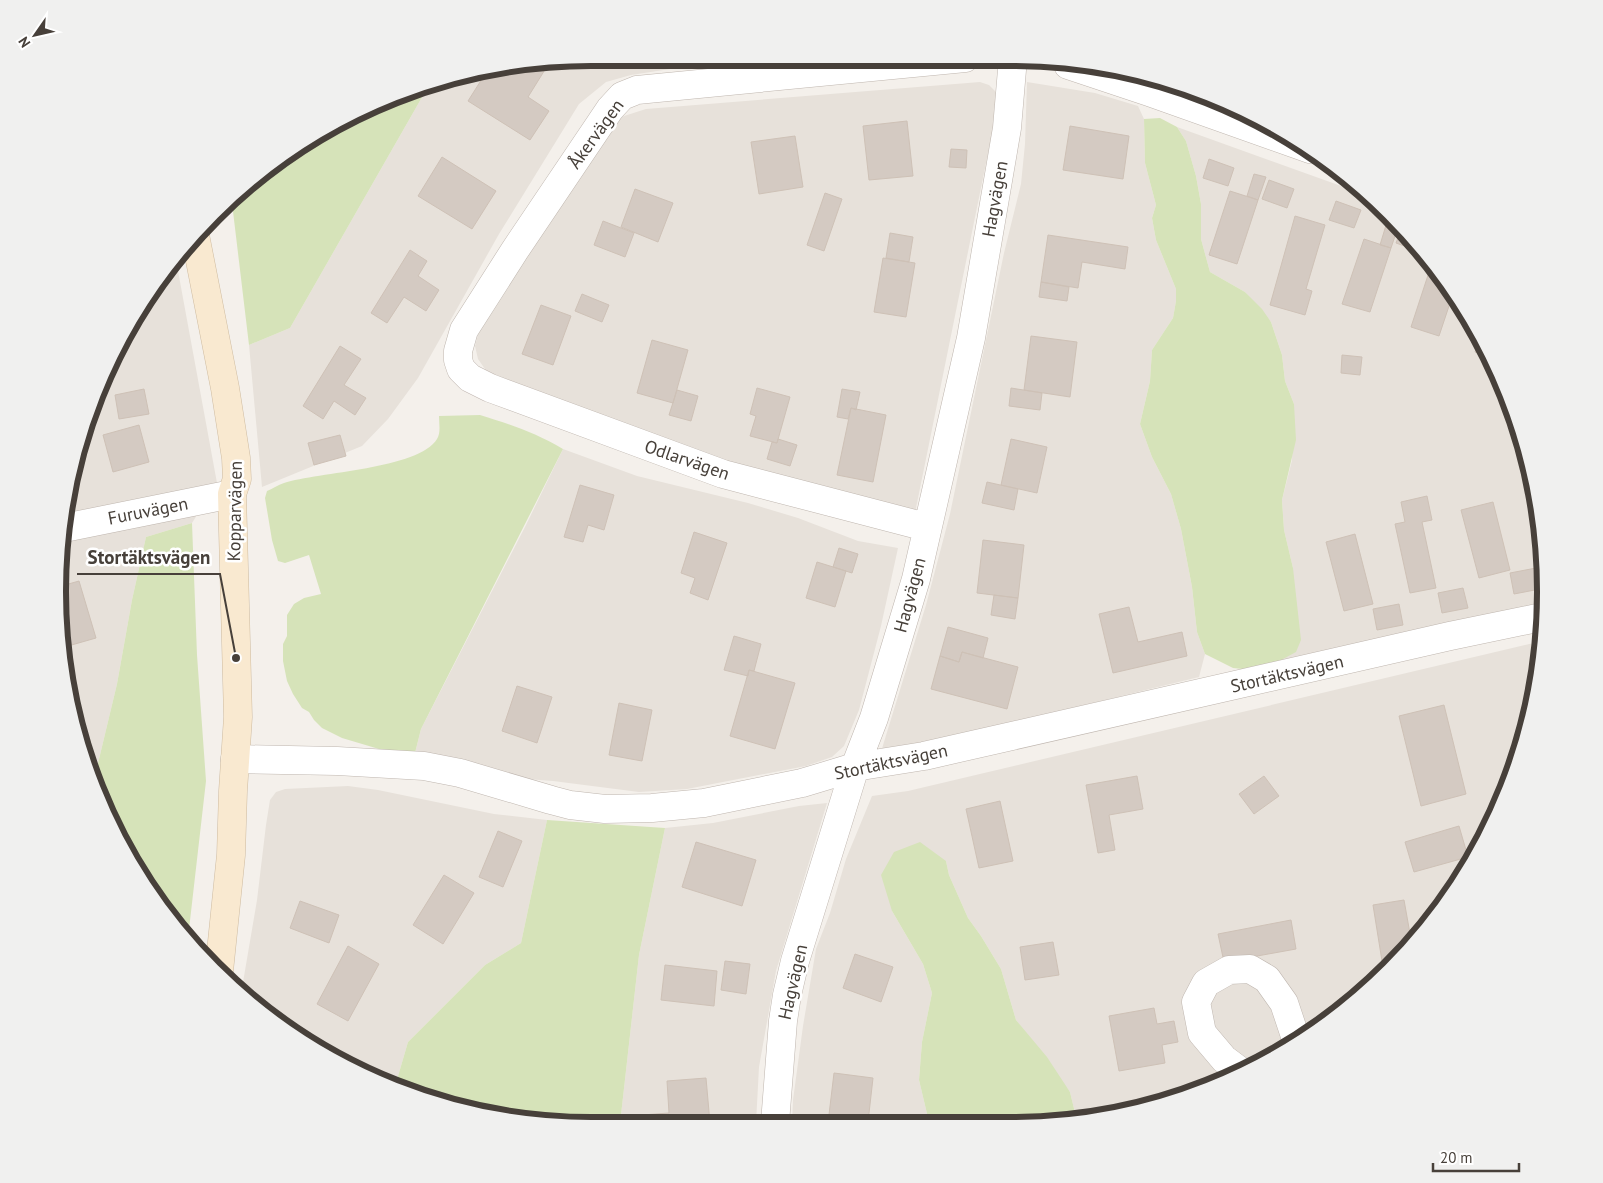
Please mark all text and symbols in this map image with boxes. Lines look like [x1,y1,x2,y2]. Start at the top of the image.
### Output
north arrow [10,10,60,60]
text: N [14,33,34,51]
street label: Åkervägen [563,94,629,173]
street label: Hagvägen [977,159,1013,239]
street label: Odlarvägen [642,434,733,485]
street label: Kopparvägen [222,461,247,561]
street label: Furuvägen [106,491,190,530]
callout: Stortäktsvägen [77,540,220,574]
text: Stortäktsvägen [88,545,210,569]
street label: Hagvägen [888,555,931,635]
street label: Stortäktsvägen [1228,649,1346,698]
street label: Stortäktsvägen [832,738,950,785]
street label: Hagvägen [773,942,812,1022]
scale bar [1433,1140,1519,1172]
text: 20 m [1440,1148,1473,1167]

